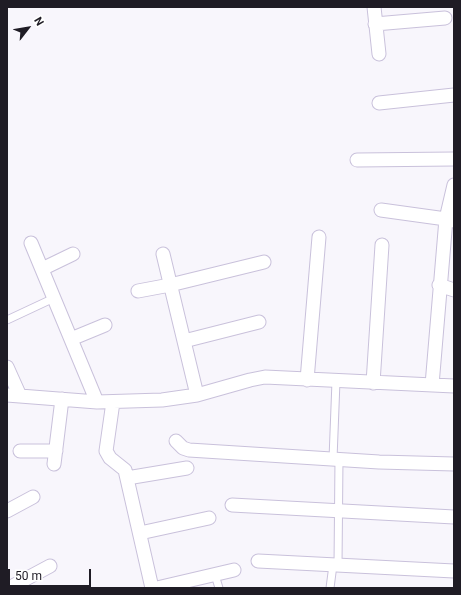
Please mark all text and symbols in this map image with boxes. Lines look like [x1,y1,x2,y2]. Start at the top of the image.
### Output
north arrow [8,8,48,48]
text: N [31,15,46,28]
scale bar [10,561,93,587]
text: 50 m [15,569,42,583]

